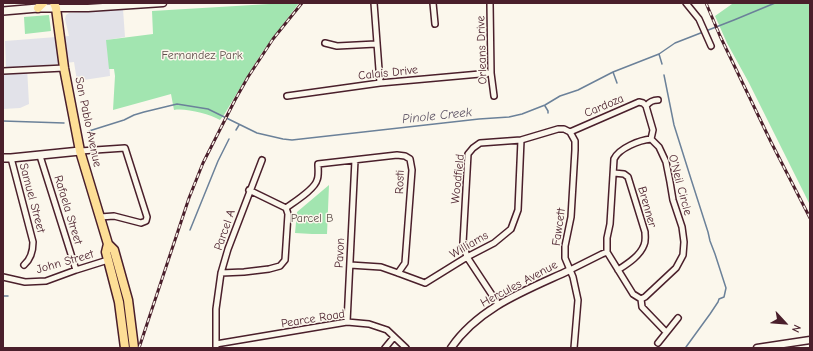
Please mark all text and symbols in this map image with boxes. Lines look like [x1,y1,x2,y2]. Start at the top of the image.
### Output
street label: Orleans Drive [474,15,490,85]
park label: Fernandez Park [161,49,243,63]
street label: Calais Drive [357,63,419,83]
street label: San Pablo Avenue [71,76,105,168]
street label: Cardoza [582,91,626,121]
water label: Pinole Creek [401,105,473,127]
street label: Woodfield [448,153,468,205]
street label: O'Neil Circle [665,153,695,217]
street label: Samuel Street [16,162,48,234]
street label: Rosti [392,170,408,194]
street label: Rafaela Street [51,174,85,246]
street label: Brenner [634,185,660,229]
street label: Fawcett [549,207,569,247]
street label: Parcel A [211,208,239,252]
park label: Parcel B [291,212,333,226]
street label: Williams [447,228,491,262]
street label: Pavon [332,238,348,268]
street label: John Street [35,247,95,277]
street label: Hercules Avenue [478,258,560,310]
north arrow [765,303,805,343]
street label: Pearce Road [280,307,346,331]
text: N [789,322,804,335]

